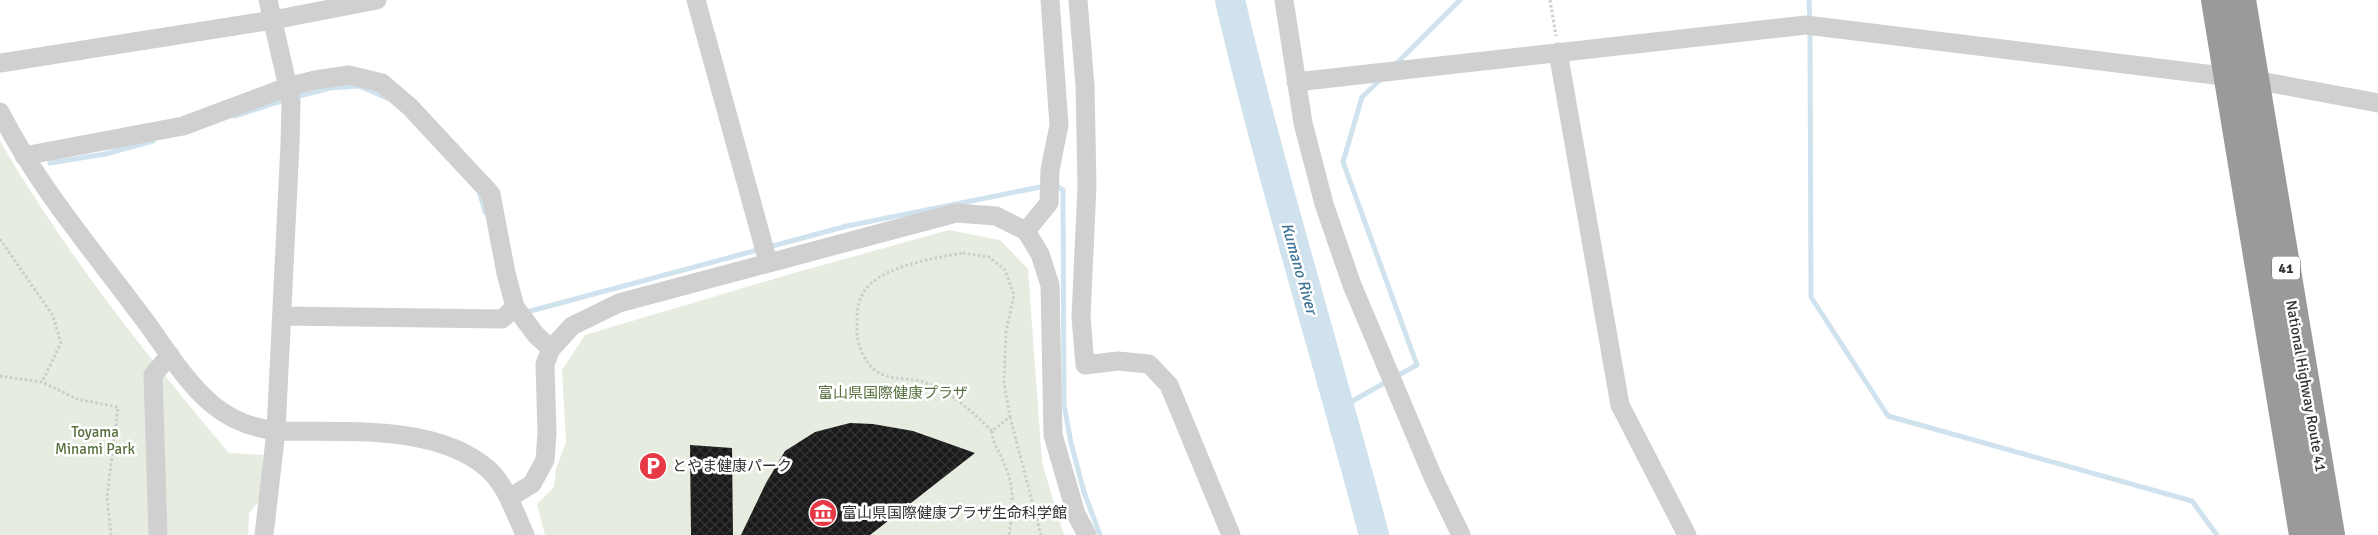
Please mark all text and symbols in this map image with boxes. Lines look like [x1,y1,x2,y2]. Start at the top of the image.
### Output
water label: Kumano River [1276,220,1322,318]
road number: 41 [2272,256,2300,280]
street label: National Highway Route 41 [2282,299,2330,473]
park label: 富山県国際健康プラザ [818,384,968,402]
park label: Toyama Minami Park [55,423,136,458]
parking icon: とやま健康パーク [638,451,668,481]
place label: とやま健康パーク [672,457,792,475]
museum icon: 富山県国際健康プラザ生命科学館 [808,498,838,528]
place label: 富山県国際健康プラザ生命科学館 [842,504,1067,522]

